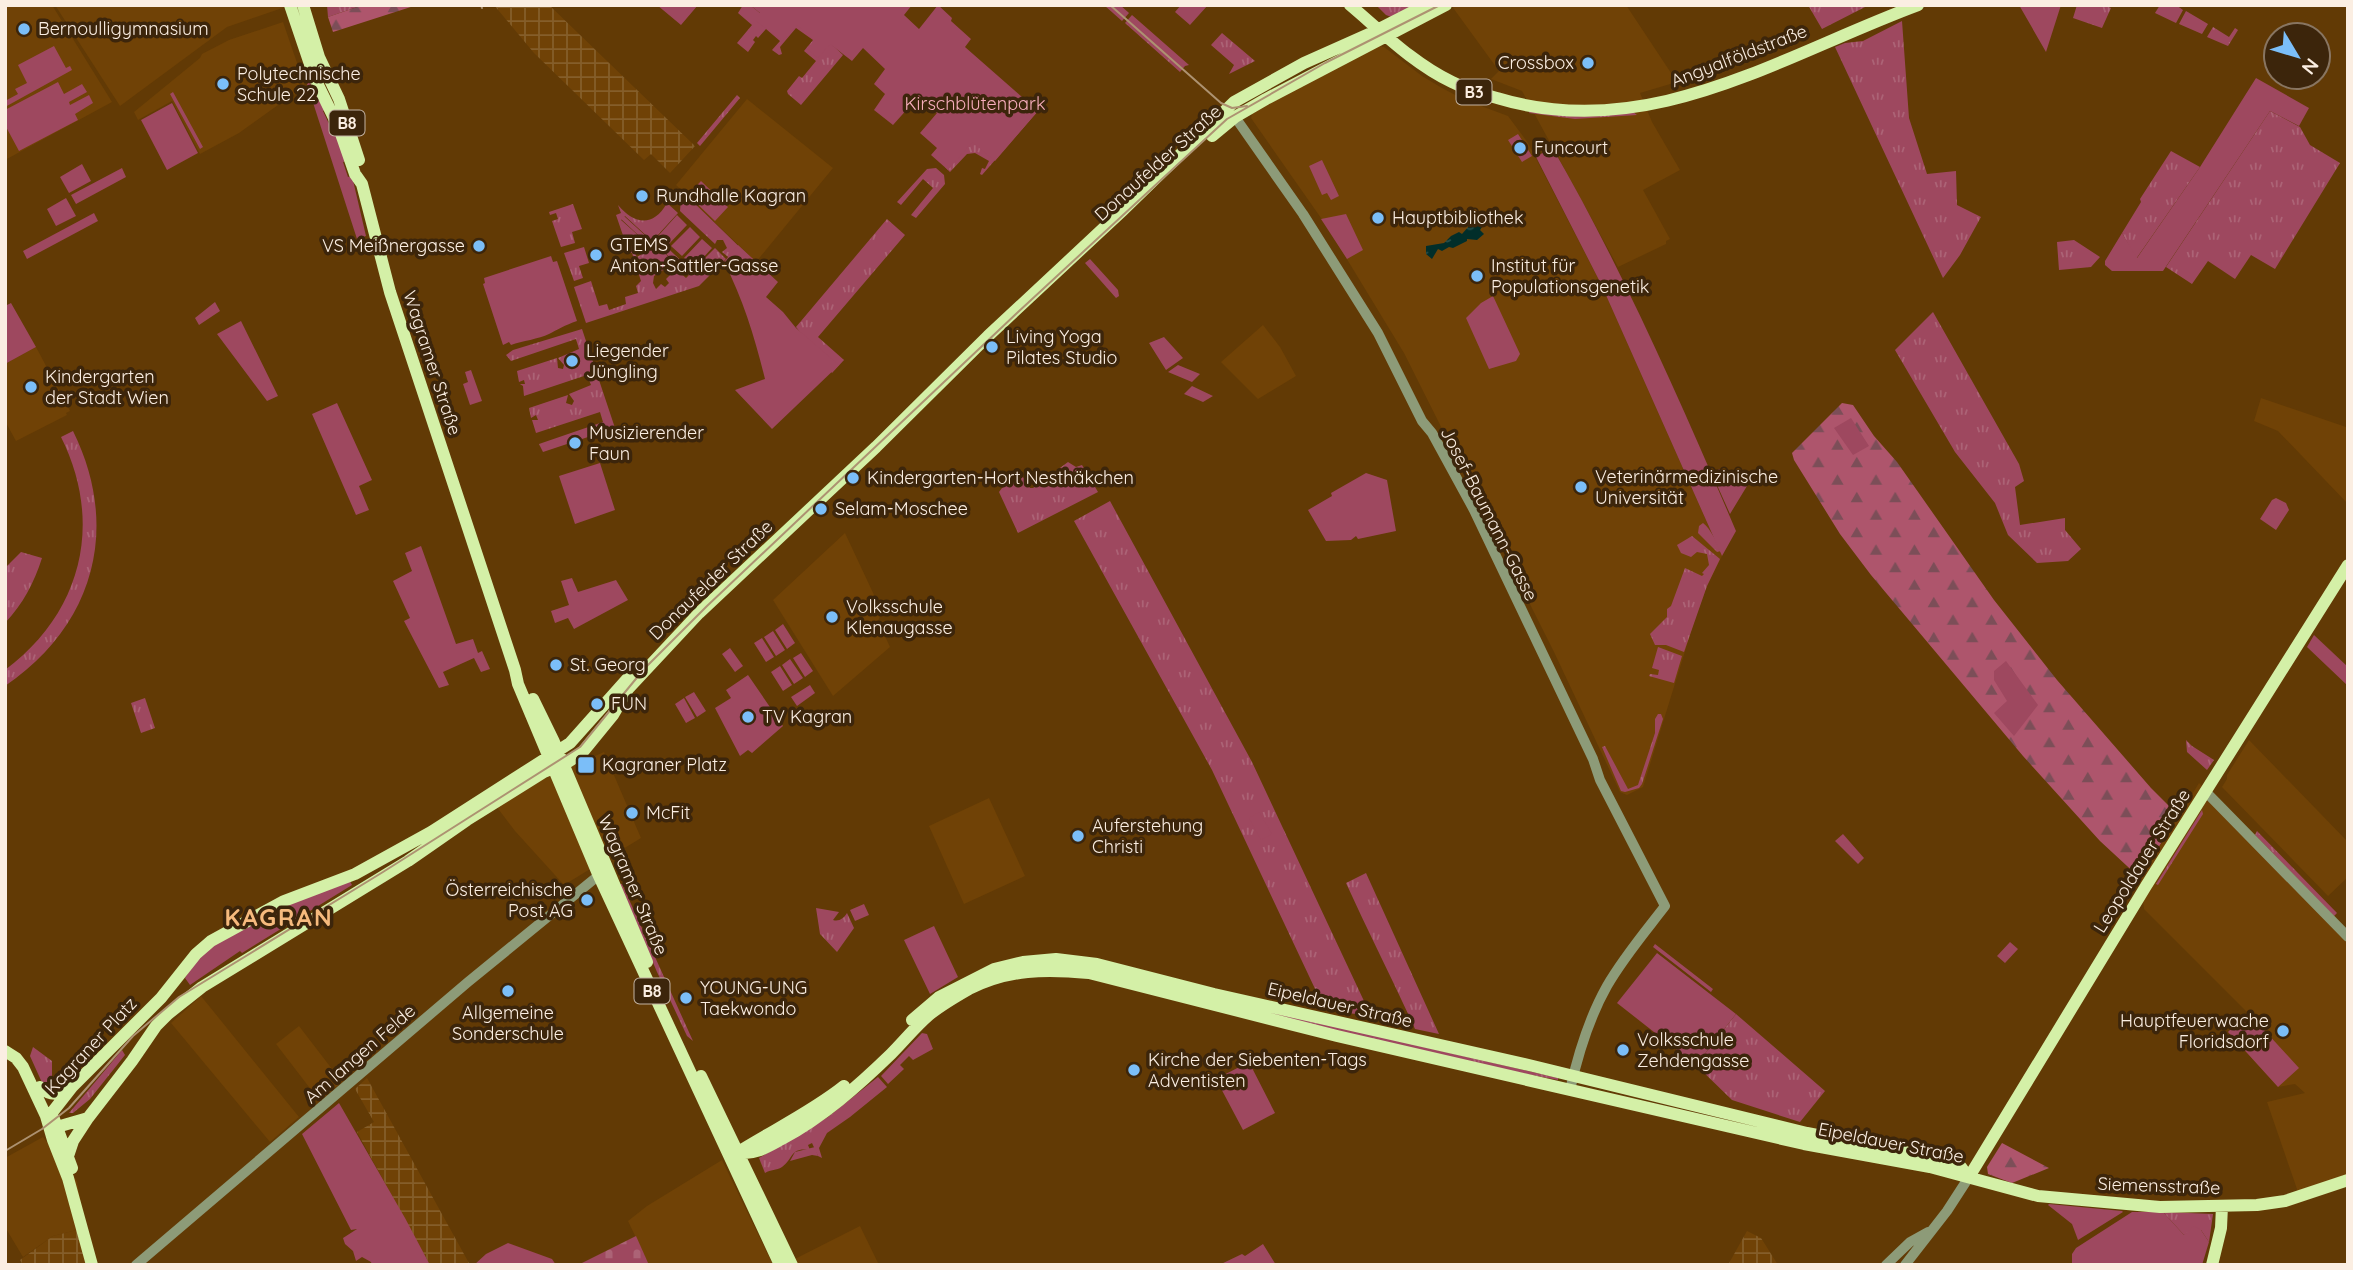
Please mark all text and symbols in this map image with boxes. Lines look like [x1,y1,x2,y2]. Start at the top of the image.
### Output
place label: Bernoulligymnasium [38,17,209,40]
street label: Angyalföldstraße [1667,19,1810,92]
marker: Bernoulligymnasium [16,21,32,37]
north arrow [2262,21,2332,91]
place label: Crossbox [1498,51,1574,74]
text: N [2297,54,2324,79]
marker: Crossbox [1580,55,1596,71]
place label: Polytechnische Schule 22 [237,62,361,106]
marker: Polytechnische Schule 22 [215,76,231,92]
road number: B3 [1456,80,1492,104]
park label: Kirschblütenpark [904,92,1046,115]
street label: Donaufelder Straße [1089,100,1226,226]
road number: B8 [330,111,364,136]
place label: Funcourt [1534,136,1608,159]
marker: Funcourt [1512,140,1528,156]
place label: Rundhalle Kagran [656,184,806,207]
marker: Rundhalle Kagran [634,188,650,204]
place label: Hauptbibliothek [1392,206,1524,229]
marker: Hauptbibliothek [1370,210,1386,226]
place label: GTEMS Anton-Sattler-Gasse [610,233,778,277]
place label: VS Meißnergasse [322,234,465,257]
marker: VS Meißnergasse [471,238,487,254]
marker: GTEMS Anton-Sattler-Gasse [588,247,604,263]
place label: Institut für Populationsgenetik [1491,254,1650,298]
marker: Institut für Populationsgenetik [1469,268,1485,284]
street label: Wagramer Straße [398,288,467,438]
place label: Living Yoga Pilates Studio [1006,325,1117,369]
place label: Liegender Jüngling [586,339,669,383]
marker: Living Yoga Pilates Studio [984,339,1000,355]
marker: Liegender Jüngling [564,353,580,369]
place label: Kindergarten der Stadt Wien [45,365,169,409]
marker: Kindergarten der Stadt Wien [23,379,39,395]
place label: Musizierender Faun [589,421,704,465]
street label: Josef-Baumann-Gasse [1436,423,1543,604]
marker: Musizierender Faun [567,435,583,451]
place label: Veterinärmedizinische Universität [1595,465,1778,509]
place label: Kindergarten-Hort Nesthäkchen [867,466,1134,489]
marker: Kindergarten-Hort Nesthäkchen [845,470,861,486]
marker: Veterinärmedizinische Universität [1573,479,1589,495]
place label: Selam-Moschee [835,497,968,520]
marker: Selam-Moschee [813,501,829,517]
street label: Donaufelder Straße [644,515,777,645]
place label: Volksschule Klenaugasse [846,595,953,639]
marker: Volksschule Klenaugasse [824,609,840,625]
place label: St. Georg [570,653,646,676]
marker: St. Georg [548,657,564,673]
place label: FUN [611,692,647,715]
marker: FUN [589,696,605,712]
place label: TV Kagran [762,705,852,728]
marker: TV Kagran [740,709,756,725]
place label: Kagraner Platz [602,753,727,776]
marker: Kagraner Platz [576,755,596,775]
street label: Leopoldauer Straße [2088,785,2195,937]
place label: McFit [646,801,690,824]
marker: McFit [624,805,640,821]
street label: Wagramer Straße [594,811,673,958]
place label: Auferstehung Christi [1092,814,1203,858]
marker: Auferstehung Christi [1070,828,1086,844]
place label: Österreichische Post AG [446,878,573,922]
marker: Österreichische Post AG [579,892,595,908]
district label: KAGRAN [224,902,334,932]
place label: YOUNG-UNG Taekwondo [700,976,807,1020]
street label: Eipeldauer Straße [1265,977,1415,1032]
road number: B8 [634,979,670,1004]
marker: Allgemeine Sonderschule [500,983,516,999]
marker: YOUNG-UNG Taekwondo [678,990,694,1006]
street label: Kagraner Platz [40,992,142,1099]
street label: Am langen Felde [299,999,420,1108]
place label: Allgemeine Sonderschule [452,1001,564,1045]
place label: Hauptfeuerwache Floridsdorf [2120,1009,2270,1053]
marker: Hauptfeuerwache Floridsdorf [2275,1023,2291,1039]
place label: Volksschule Zehdengasse [1637,1028,1749,1072]
marker: Volksschule Zehdengasse [1615,1042,1631,1058]
place label: Kirche der Siebenten-Tags Adventisten [1148,1048,1367,1092]
marker: Kirche der Siebenten-Tags Adventisten [1126,1062,1142,1078]
street label: Eipeldauer Straße [1816,1117,1966,1168]
street label: Siemensstraße [2097,1172,2221,1199]

